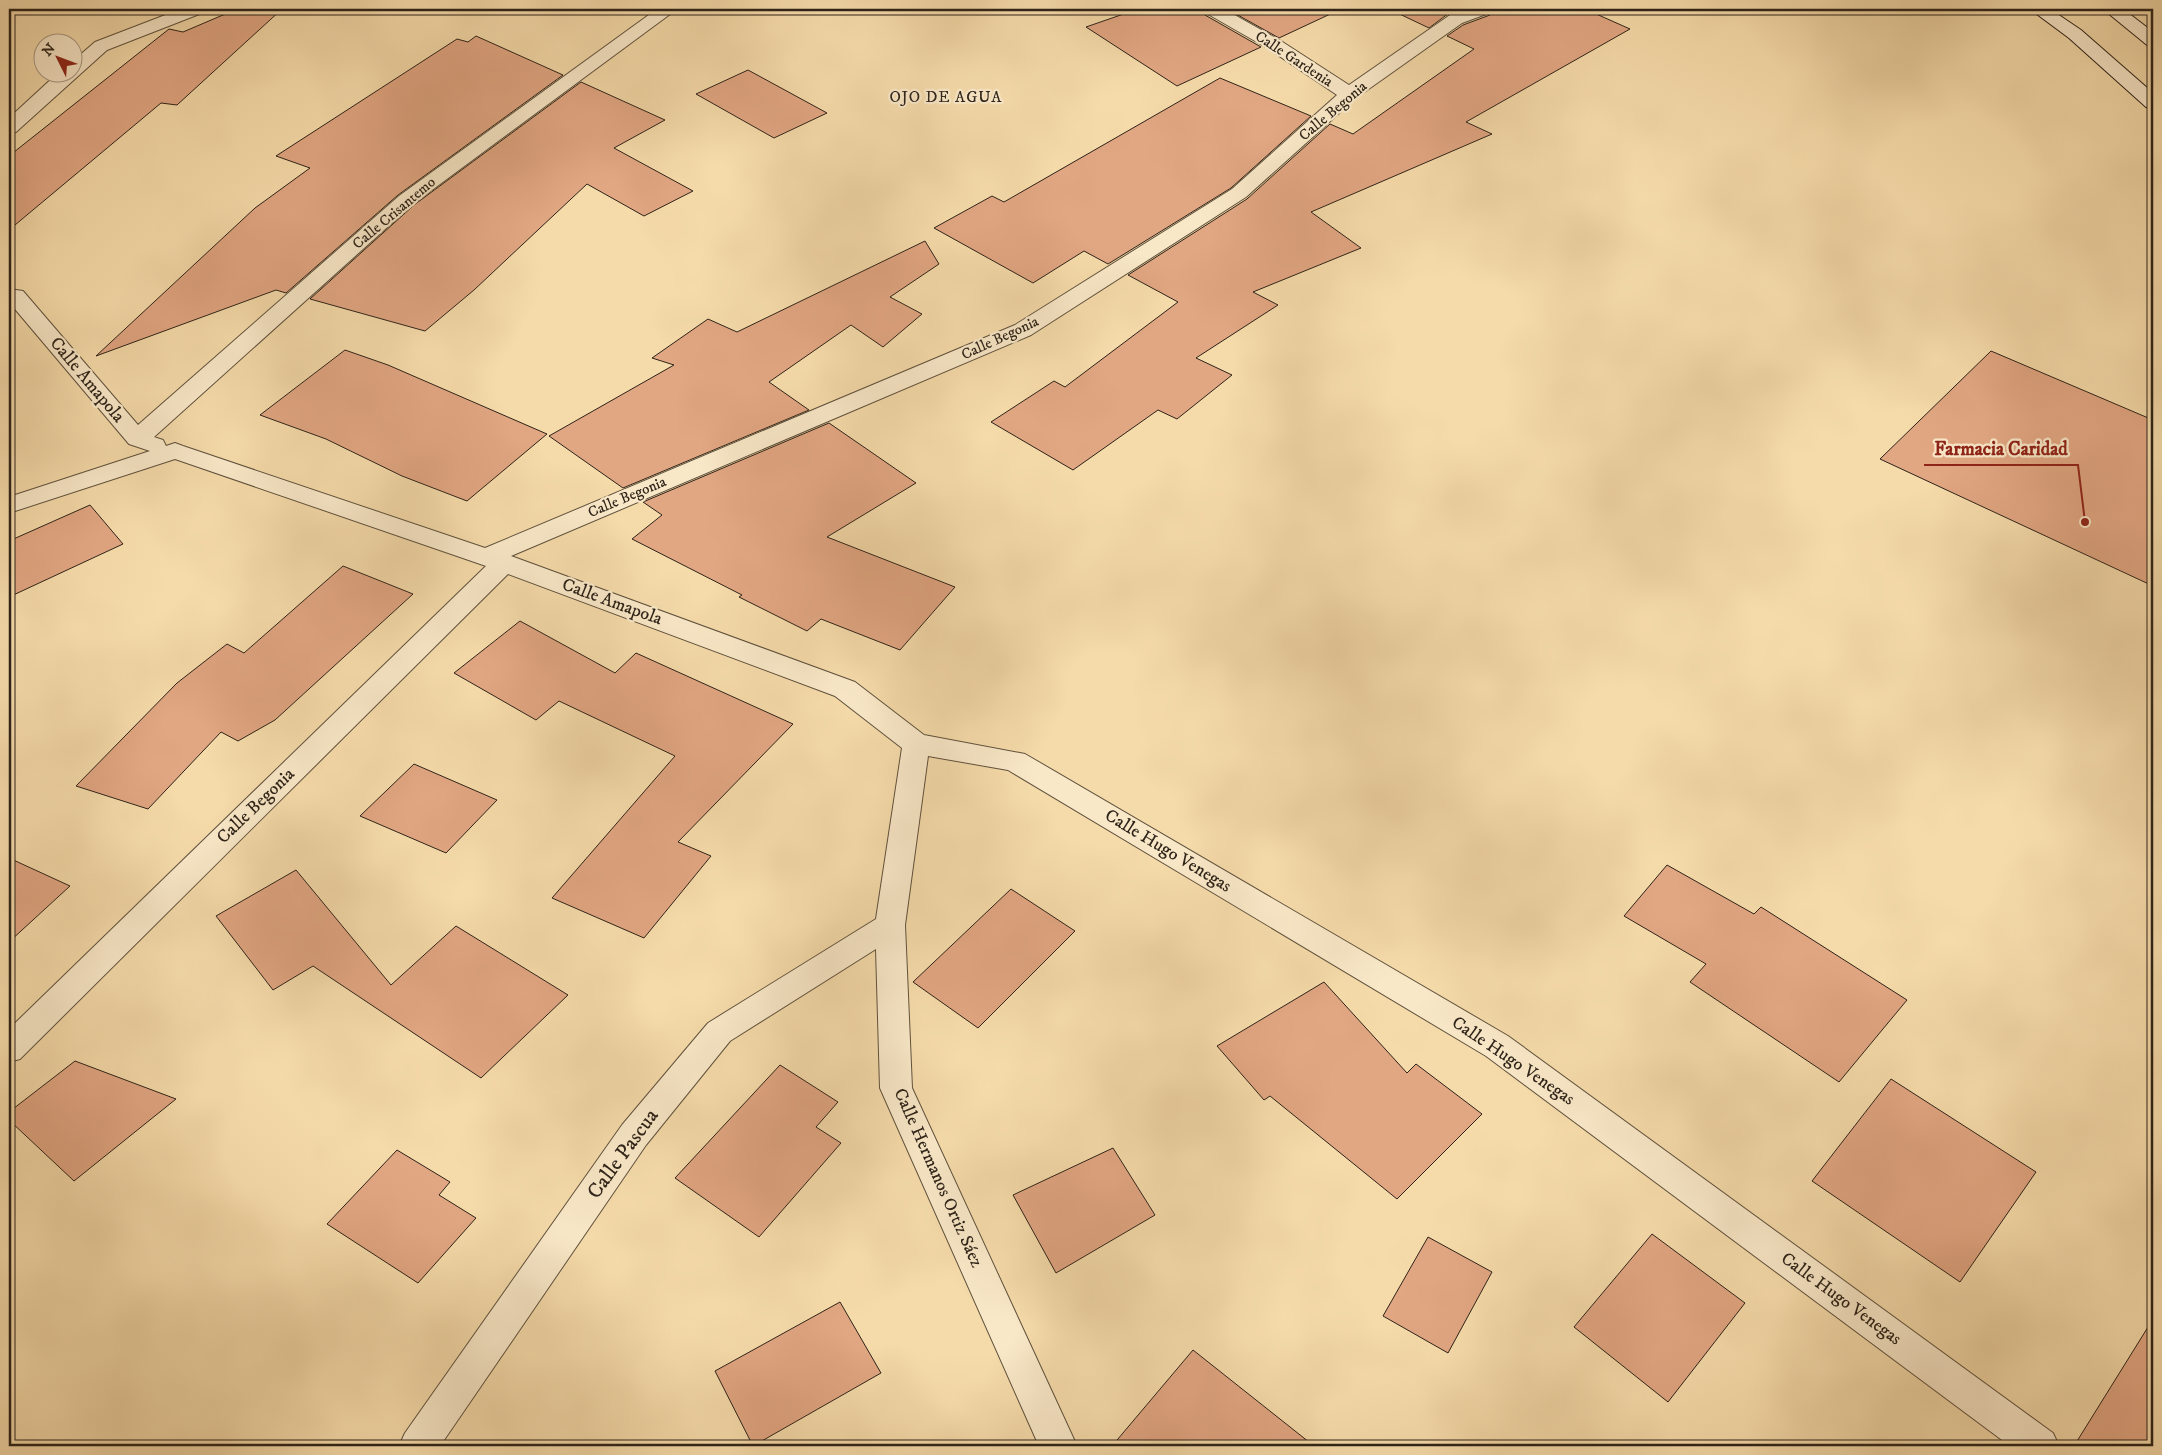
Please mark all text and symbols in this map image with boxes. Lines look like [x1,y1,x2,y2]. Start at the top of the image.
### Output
street label: Calle Gardenia [1252,27,1337,92]
north arrow [32,32,82,82]
text: N [39,39,60,60]
street label: Calle Begonia [1295,77,1371,145]
district label: OJO DE AGUA [890,87,1003,107]
street label: Calle Crisantemo [349,173,439,253]
street label: Calle Begonia [958,312,1042,364]
street label: Calle Amapola [45,333,129,428]
callout: Farmacia Caridad [1924,431,2078,465]
text: Farmacia Caridad [1934,438,2068,461]
street label: Calle Begonia [585,472,670,522]
street label: Calle Amapola [559,574,665,630]
street label: Calle Begonia [212,763,300,849]
street label: Calle Hugo Venegas [1101,805,1235,897]
street label: Calle Hugo Venegas [1447,1012,1579,1110]
street label: Calle Hermanos Ortiz Sáez [889,1085,988,1271]
street label: Calle Pascua [582,1104,664,1204]
street label: Calle Hugo Venegas [1776,1248,1906,1350]

